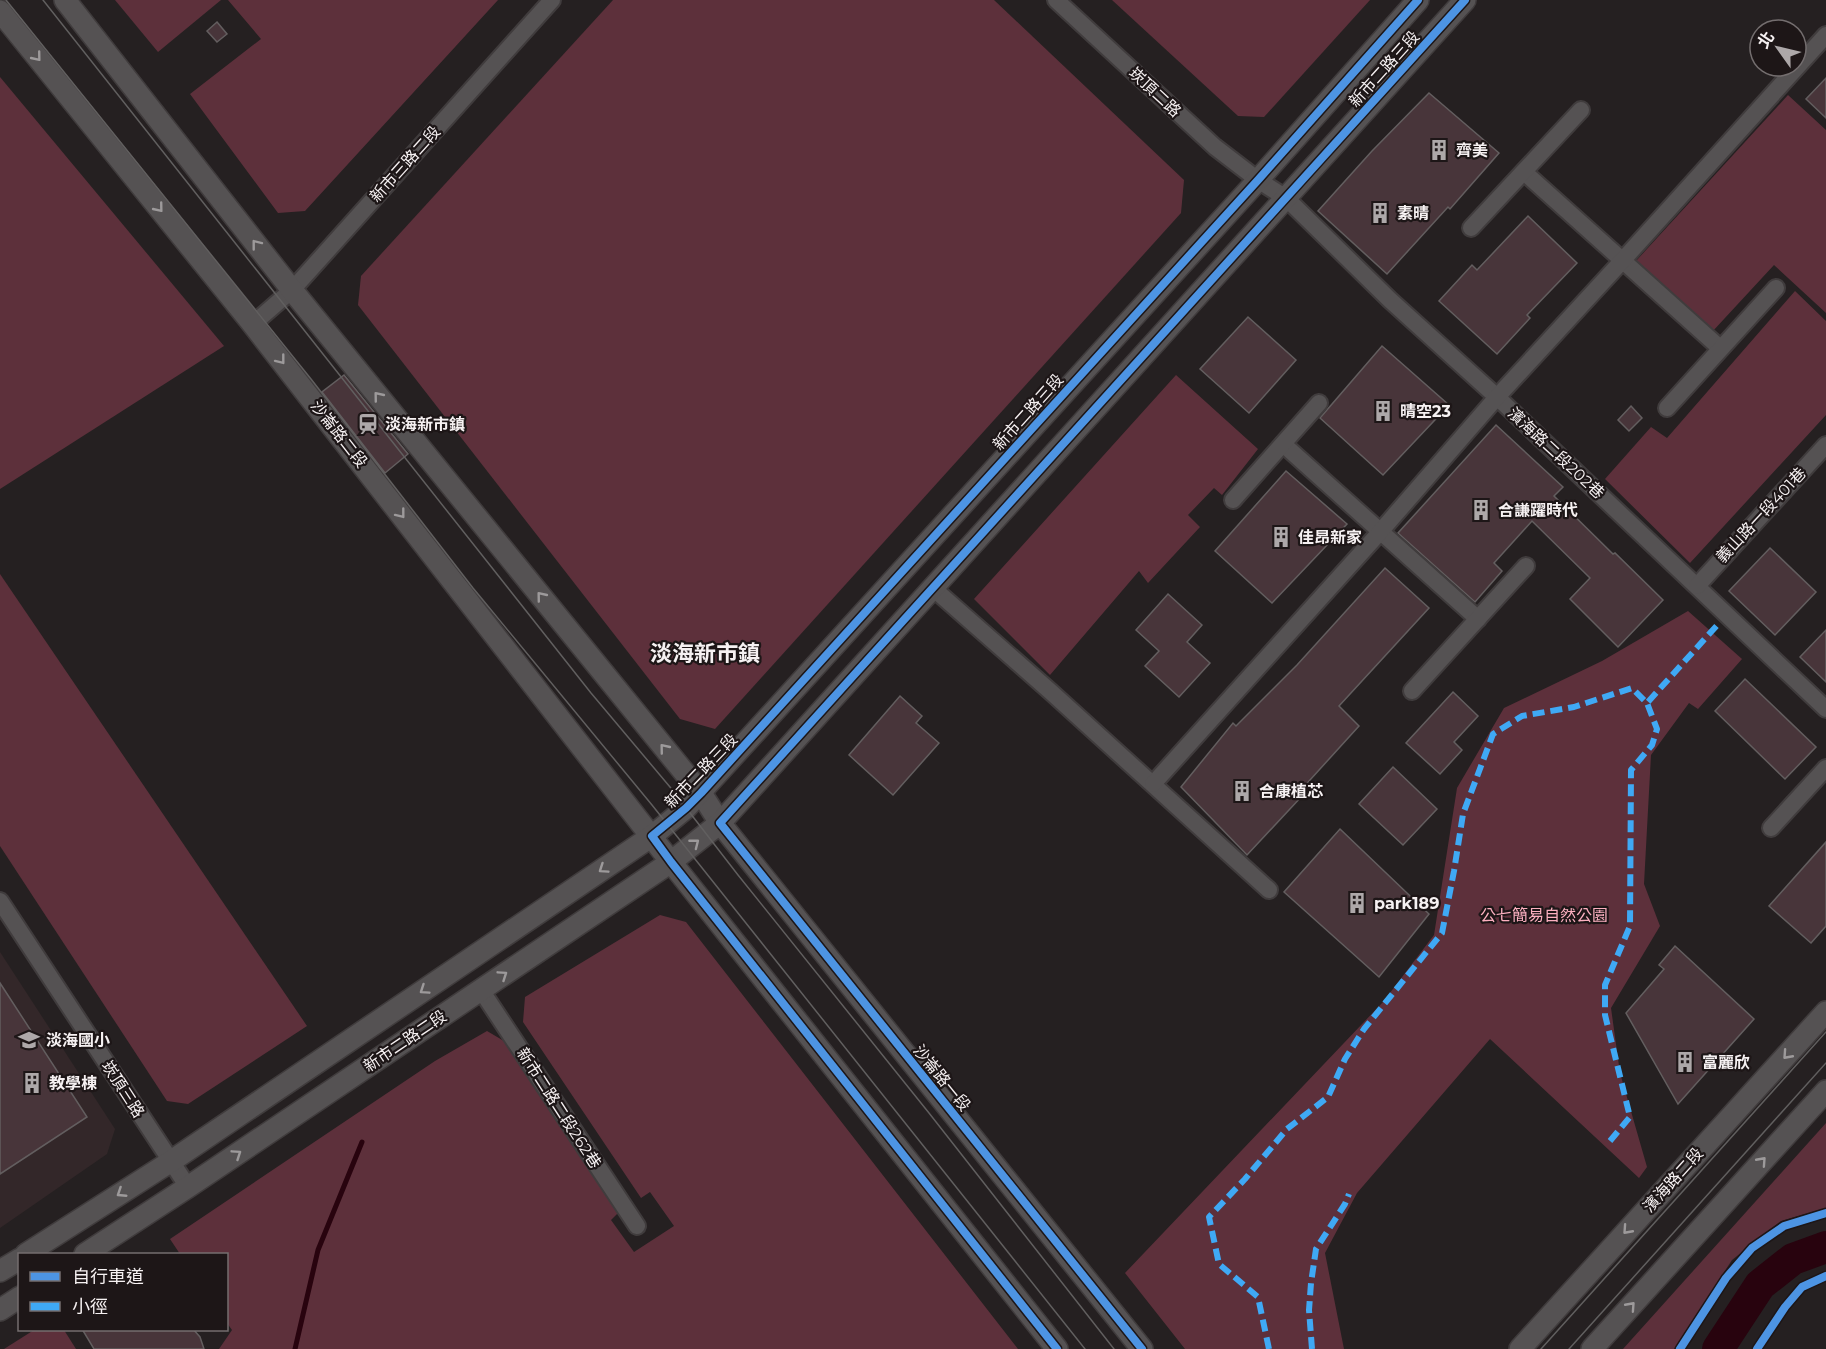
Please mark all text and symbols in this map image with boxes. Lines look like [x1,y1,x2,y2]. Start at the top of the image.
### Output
north arrow [1748,18,1808,78]
street label: 新市二路三段 [1345,27,1423,111]
text: 北 [1754,28,1778,52]
one-way arrow [29,50,40,61]
street label: 崁頂二路 [1125,63,1185,121]
street label: 新市三路二段 [366,122,444,206]
building icon: 齊美 [1427,138,1451,162]
place label: 齊美 [1456,141,1488,160]
one-way arrow [152,201,163,212]
building icon: 素晴 [1368,201,1392,225]
place label: 素晴 [1397,204,1429,223]
one-way arrow [253,240,264,251]
one-way arrow [274,354,285,365]
street label: 新市二路三段 [989,370,1067,454]
one-way arrow [375,392,386,403]
street label: 沙崙路二段 [307,397,371,471]
building icon: 晴空23 [1371,399,1395,423]
place label: 晴空23 [1400,402,1451,421]
street label: 濱海路二段202巷 [1504,404,1608,502]
station icon: 淡海新市鎮 [356,412,380,436]
place label: 淡海新市鎮 [385,415,465,434]
street label: 義山路一段401巷 [1712,464,1810,566]
building icon: 合謙躍時代 [1469,498,1493,522]
place label: 合謙躍時代 [1498,501,1578,520]
one-way arrow [394,507,405,518]
building icon: 佳昂新家 [1269,525,1293,549]
place label: 佳昂新家 [1298,528,1362,547]
one-way arrow [537,592,548,603]
district label: 淡海新市鎮 [650,640,760,667]
street label: 新市二路三段 [661,730,741,812]
one-way arrow [660,744,671,755]
building icon: 合康植芯 [1230,779,1254,803]
place label: 合康植芯 [1259,782,1324,801]
one-way arrow [689,839,700,850]
one-way arrow [599,862,610,873]
building icon: park189 [1345,891,1369,915]
place label: park189 [1374,894,1439,913]
park label: 公七簡易自然公園 [1480,906,1608,925]
one-way arrow [496,971,507,982]
one-way arrow [420,983,431,994]
street label: 新市二路二段 [360,1006,450,1076]
school or university icon: 淡海國小 [17,1028,41,1052]
place label: 淡海國小 [46,1031,110,1050]
street label: 沙崙路一段 [909,1041,975,1115]
street label: 新市二路二段262巷 [513,1044,605,1172]
one-way arrow [1783,1048,1794,1059]
building icon: 富麗欣 [1673,1050,1697,1074]
place label: 富麗欣 [1702,1053,1750,1072]
street label: 崁頂三路 [98,1057,148,1121]
building icon: 教學棟 [20,1071,44,1095]
place label: 教學棟 [49,1074,97,1093]
street label: 濱海路二段 [1639,1144,1707,1216]
one-way arrow [231,1150,241,1162]
one-way arrow [1755,1157,1766,1168]
one-way arrow [117,1186,128,1197]
one-way arrow [1623,1224,1634,1234]
legend [18,1253,228,1331]
text: 自行車道 [72,1266,144,1288]
text: 小徑 [72,1296,108,1318]
one-way arrow [1624,1302,1635,1312]

